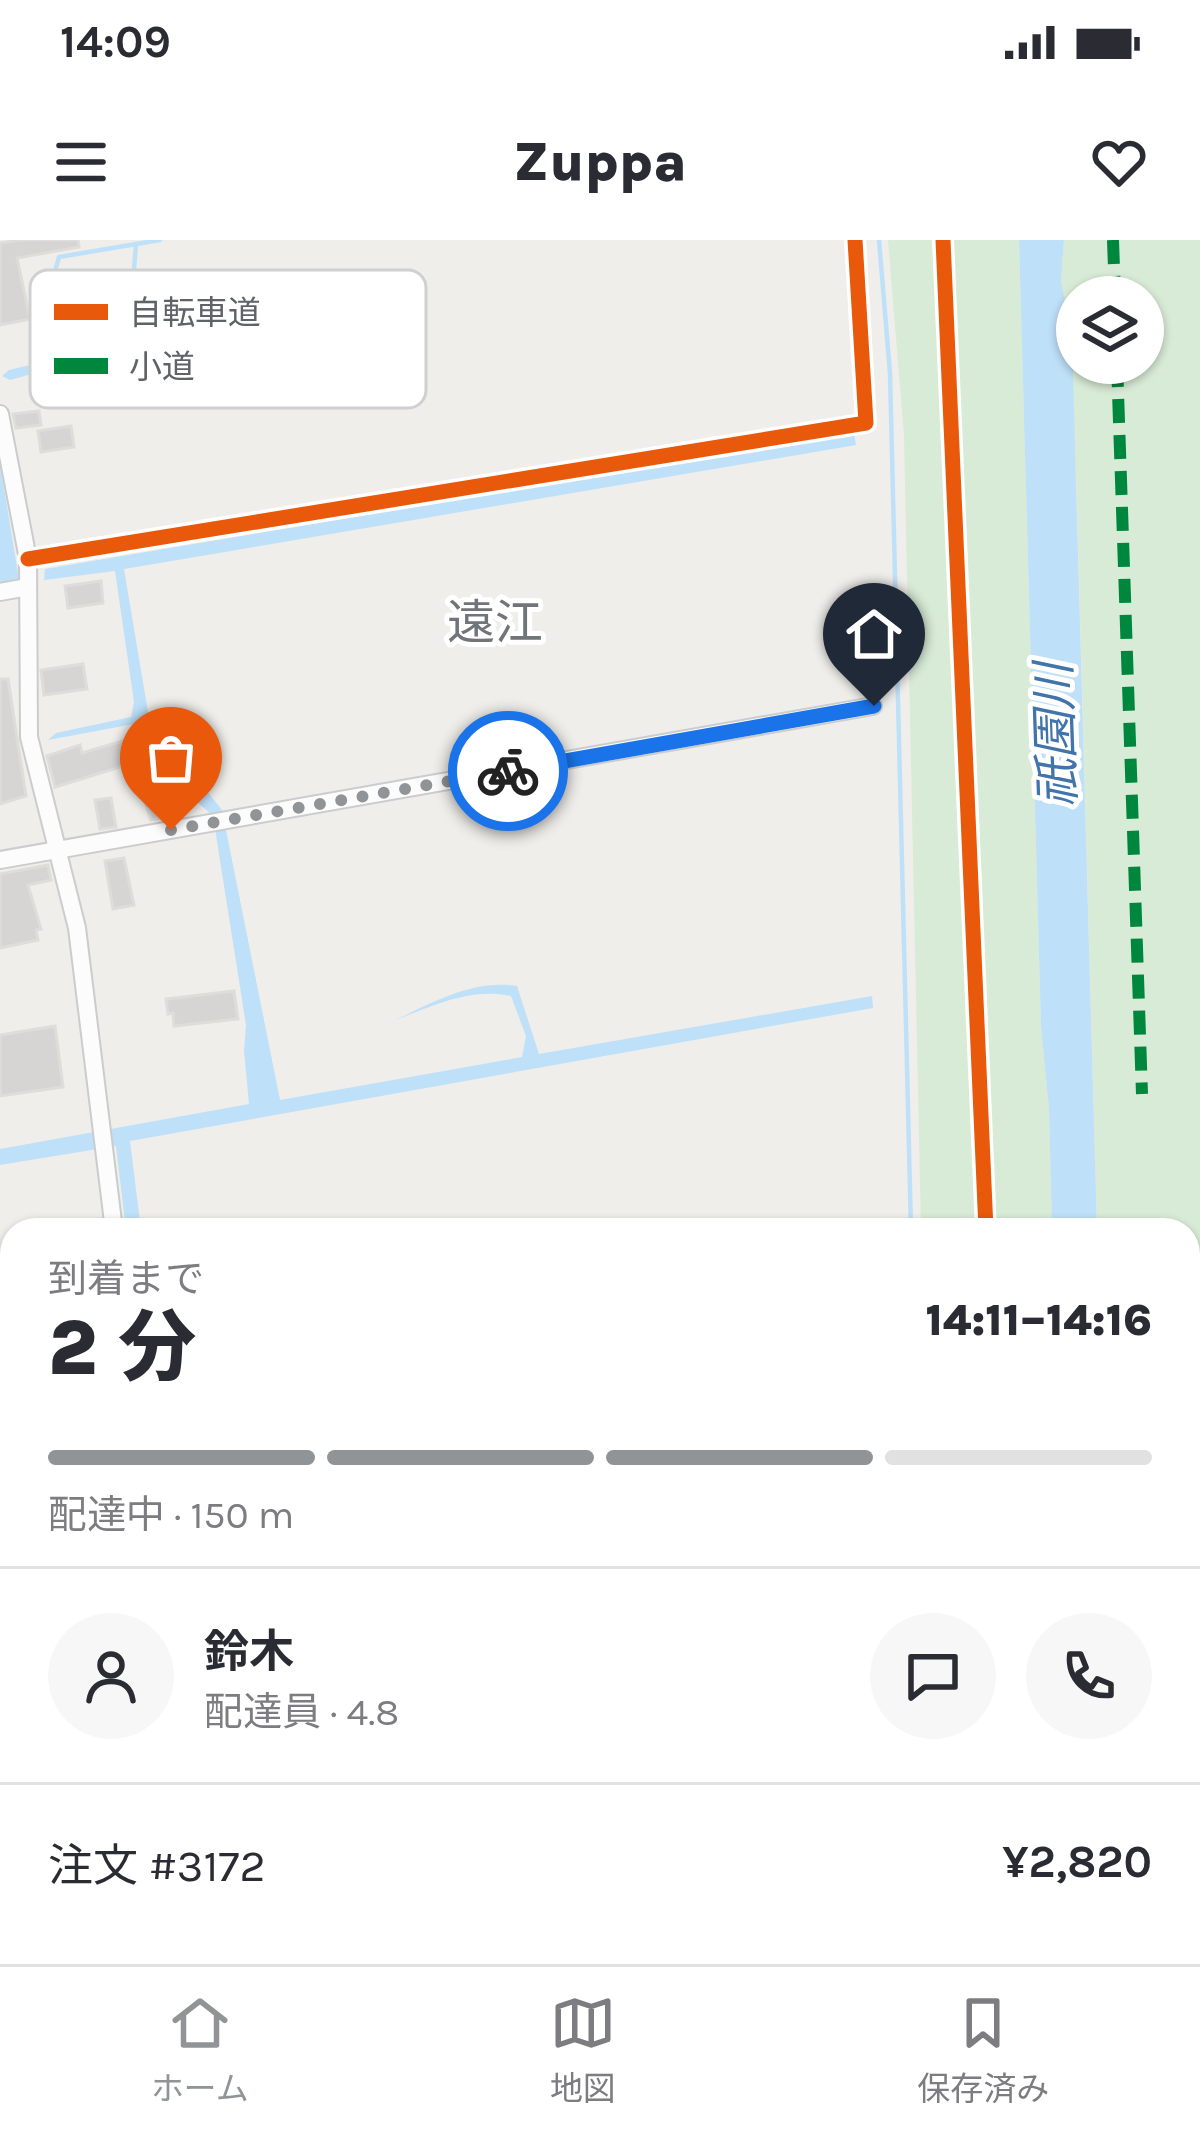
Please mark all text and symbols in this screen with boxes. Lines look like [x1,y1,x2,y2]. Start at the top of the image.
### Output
text: 14:09 [60,16,171,68]
icon: menu [48,129,114,195]
icon: heart [1086,129,1152,195]
text: Zuppa [513,130,687,194]
legend [30,270,426,408]
map controls [1056,276,1164,384]
button: layers [1056,276,1164,384]
text: 自転車道 [129,294,261,332]
text: 小道 [129,348,195,386]
pin [823,583,925,706]
district label: 遠江 [447,595,543,651]
icon: home [841,601,907,667]
water label: 祇園川 [1025,657,1086,808]
pin [120,707,222,830]
courier [448,711,568,831]
icon: bag [138,725,204,791]
icon: bike [475,738,541,804]
text: 到着まで [48,1256,204,1302]
text: 14:11–14:16 [926,1294,1152,1346]
text: 2 分 [48,1302,196,1394]
text: 配達中 · 150 m [48,1492,294,1538]
button: person [48,1613,174,1739]
button: chat [870,1613,996,1739]
button: phone [1026,1613,1152,1739]
text: 鈴木 [204,1626,294,1678]
text: 配達員 · 4.8 [204,1689,399,1735]
text: ¥2,820 [1002,1836,1152,1888]
text: 注文 #3172 [48,1840,266,1892]
tab: ホーム [151,1990,249,2110]
tab: 地図 [550,1990,616,2110]
tab: 保存済み [917,1990,1049,2110]

